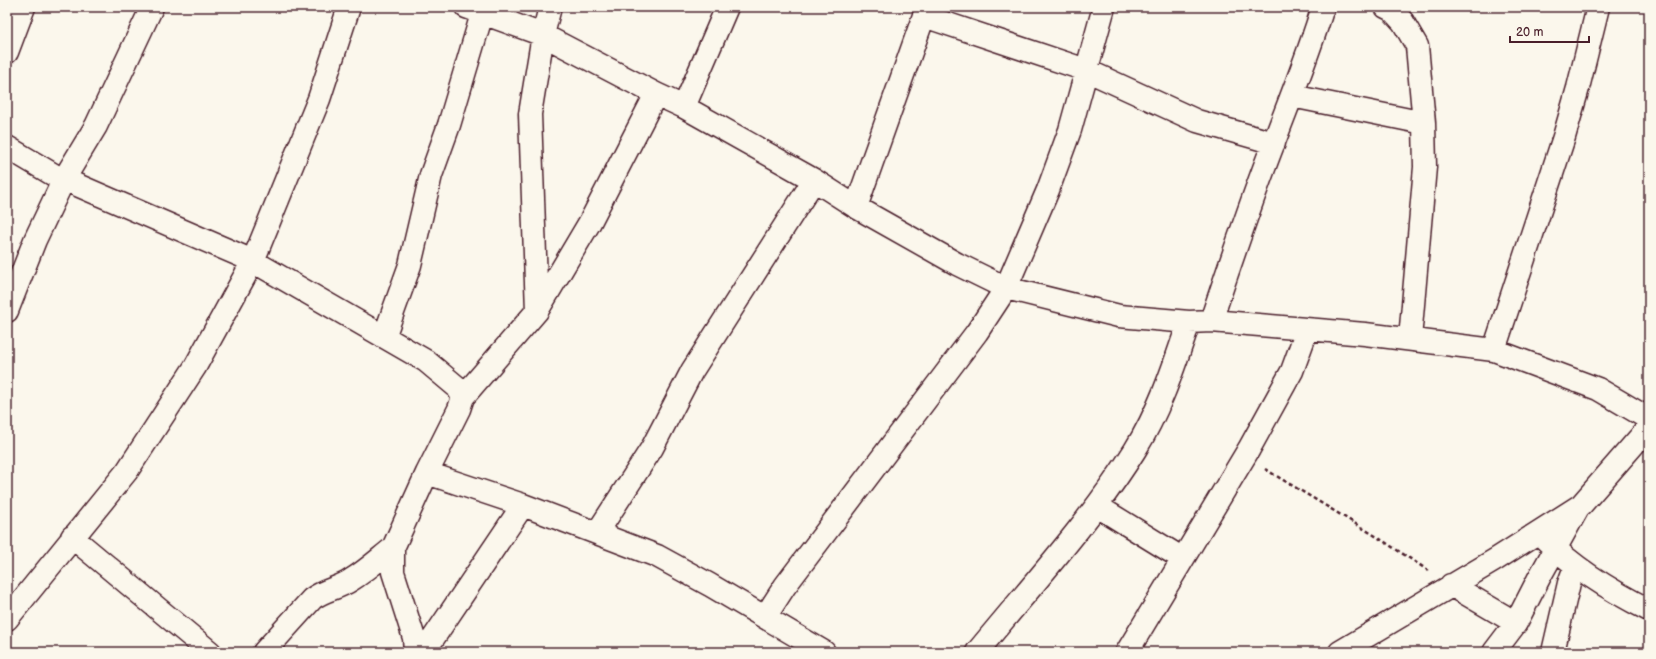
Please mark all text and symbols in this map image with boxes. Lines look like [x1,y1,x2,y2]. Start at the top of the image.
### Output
scale bar [1510,18,1589,44]
text: 20 m [1516,25,1543,40]

